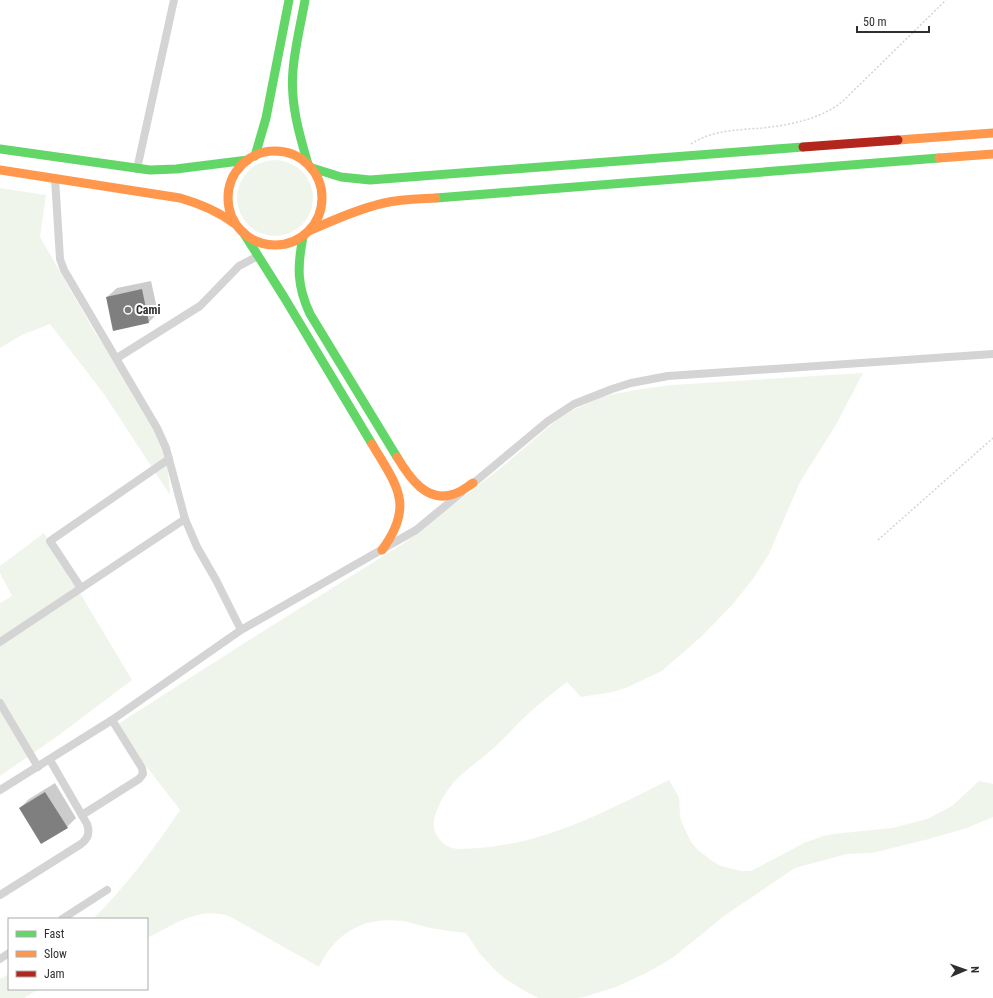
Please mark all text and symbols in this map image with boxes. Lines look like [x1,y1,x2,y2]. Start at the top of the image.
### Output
scale bar [857,8,929,34]
text: 50 m [863,15,887,29]
place label: Cami [136,303,160,317]
marker: Cami [123,305,133,315]
legend [8,918,148,990]
text: Fast [44,927,65,941]
text: Slow [44,947,67,961]
north arrow [945,950,985,990]
text: N [968,966,981,974]
text: Jam [44,967,65,981]

